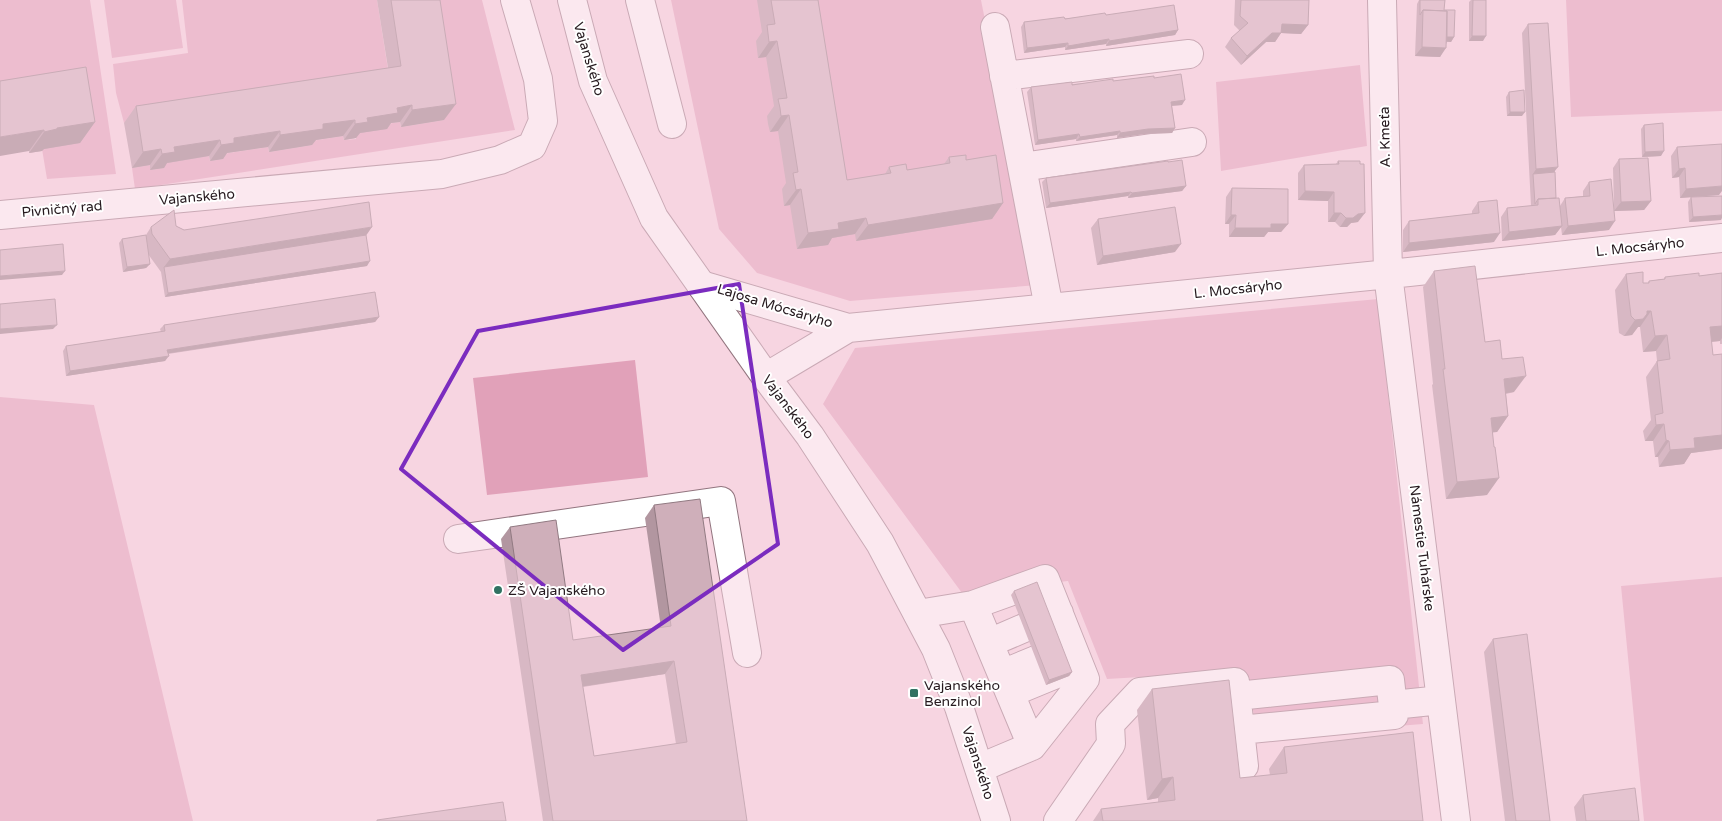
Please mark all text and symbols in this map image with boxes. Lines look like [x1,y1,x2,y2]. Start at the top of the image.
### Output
street label: Vajanského [570,20,608,98]
street label: A. Kmeťa [1376,106,1394,168]
street label: Vajanského [158,185,236,209]
street label: Pivničný rad [21,197,103,221]
street label: L. Mocsáryho [1595,234,1685,260]
street label: L. Mocsáryho [1193,276,1283,302]
street label: Lajosa Mócsáryho [715,280,835,332]
street label: Vajanského [758,372,818,442]
street label: Námestie Tuhárske [1406,484,1438,612]
place label: ZŠ Vajanského [508,582,605,599]
marker: ZŠ Vajanského [492,584,504,596]
place label: Vajanského Benzinol [924,677,1000,710]
marker: Vajanského Benzinol [908,687,920,699]
street label: Vajanského [958,724,998,802]

